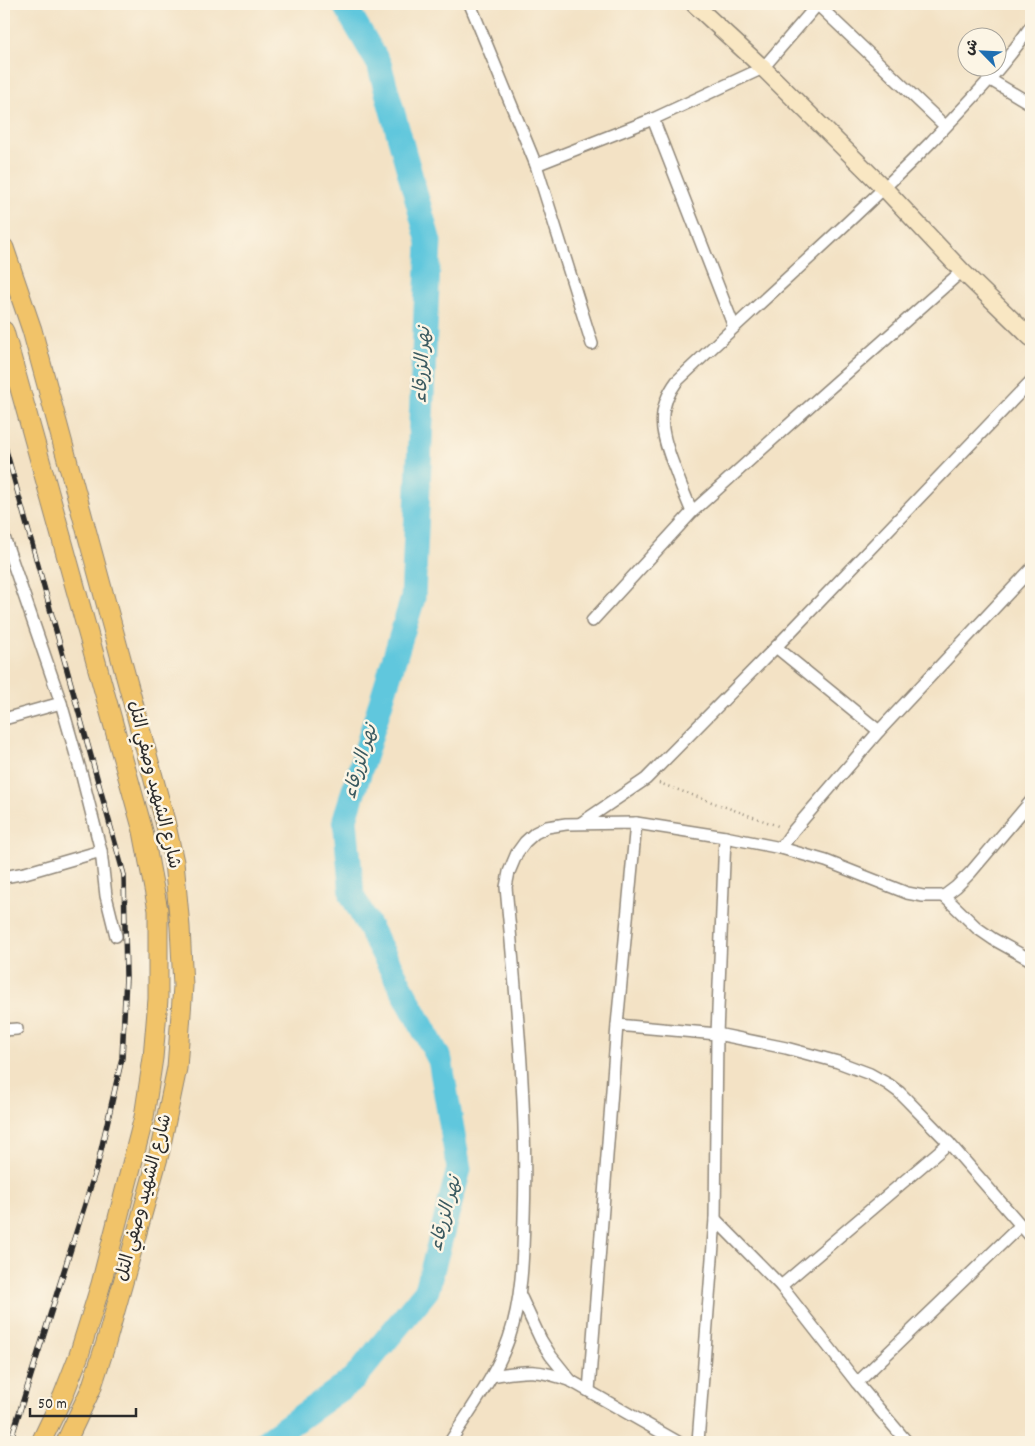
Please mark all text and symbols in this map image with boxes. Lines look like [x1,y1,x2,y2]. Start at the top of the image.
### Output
north arrow [958,28,1008,78]
text: ش [960,36,984,59]
water label: نهر الزرقاء [409,324,440,404]
street label: شارع الشهيد وصفي التل [119,698,186,872]
water label: نهر الزرقاء [338,720,387,802]
street label: شارع الشهيد وصفي التل [111,1111,180,1285]
water label: نهر الزرقاء [424,1172,470,1254]
scale bar [30,1386,136,1418]
text: 50 m [38,1394,67,1416]

